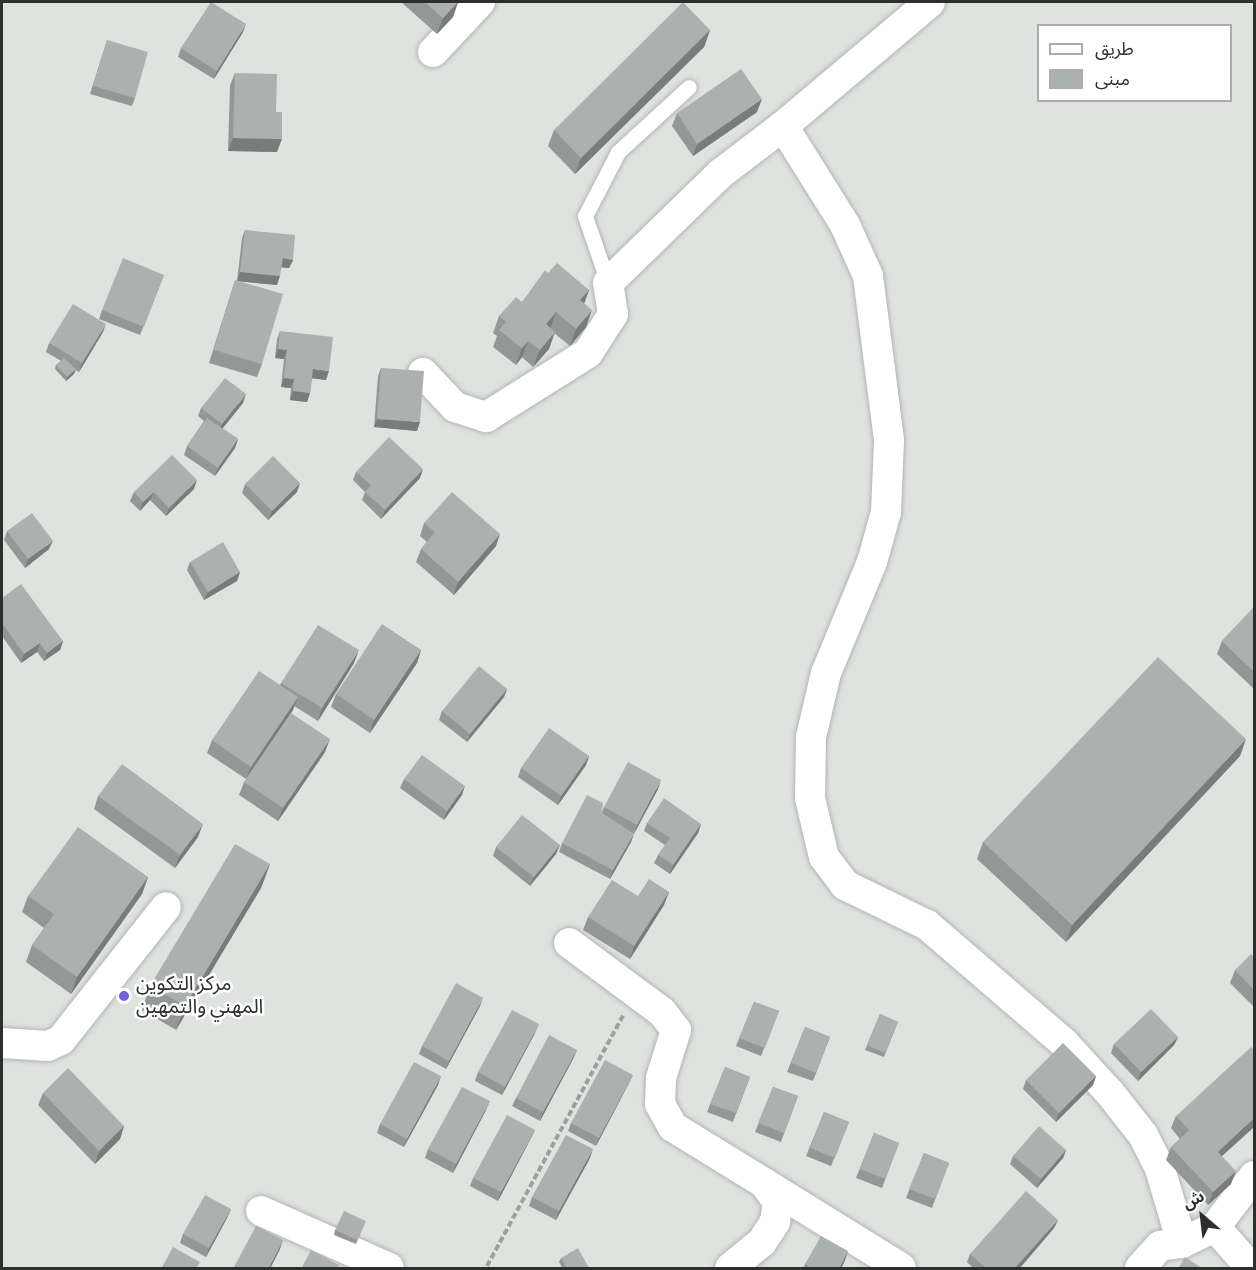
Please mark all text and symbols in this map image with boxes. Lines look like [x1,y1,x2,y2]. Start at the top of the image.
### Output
legend [1037,24,1232,102]
text: طريق [1095,37,1134,62]
text: مبنى [1095,67,1130,92]
place label: مركز التكوين المهني والتمهين [136,972,263,1019]
marker: مركز التكوين المهني والتمهين [117,989,131,1003]
text: ش [1179,1185,1208,1215]
north arrow [1172,1186,1232,1246]

